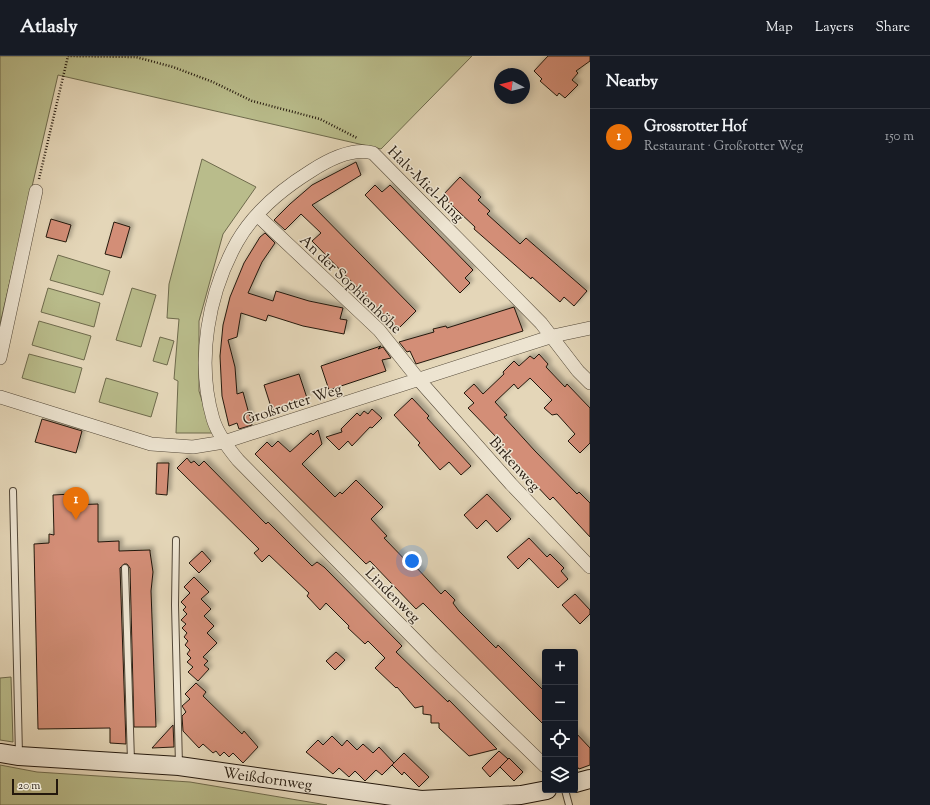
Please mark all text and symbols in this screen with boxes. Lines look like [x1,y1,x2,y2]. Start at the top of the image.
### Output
text: Atlasly [20,14,78,41]
text: Map [766,18,793,38]
text: Layers [815,18,853,38]
text: Share [875,18,910,38]
north arrow [494,68,530,104]
text: Nearby [606,70,658,94]
text: Grossrotter Hof [644,117,747,138]
text: 1 [617,128,621,146]
text: 150 m [885,128,914,146]
text: Restaurant · Großrotter Weg [644,138,803,156]
street label: Halv-Miel-Ring [382,142,468,228]
street label: An der Sophienhöhe [294,231,406,339]
street label: Großrotter Weg [240,379,345,431]
street label: Birkenweg [483,433,544,497]
pin: 1 [63,487,89,520]
your location [402,551,422,571]
street label: Lindenweg [359,564,424,629]
map controls [542,649,578,793]
button: + [542,649,578,685]
button: − [542,685,578,721]
button: locate [542,721,578,757]
button: layers [542,757,578,793]
street label: Weißdornweg [221,763,313,797]
scale bar [12,777,58,796]
text: 20 m [18,778,40,794]

